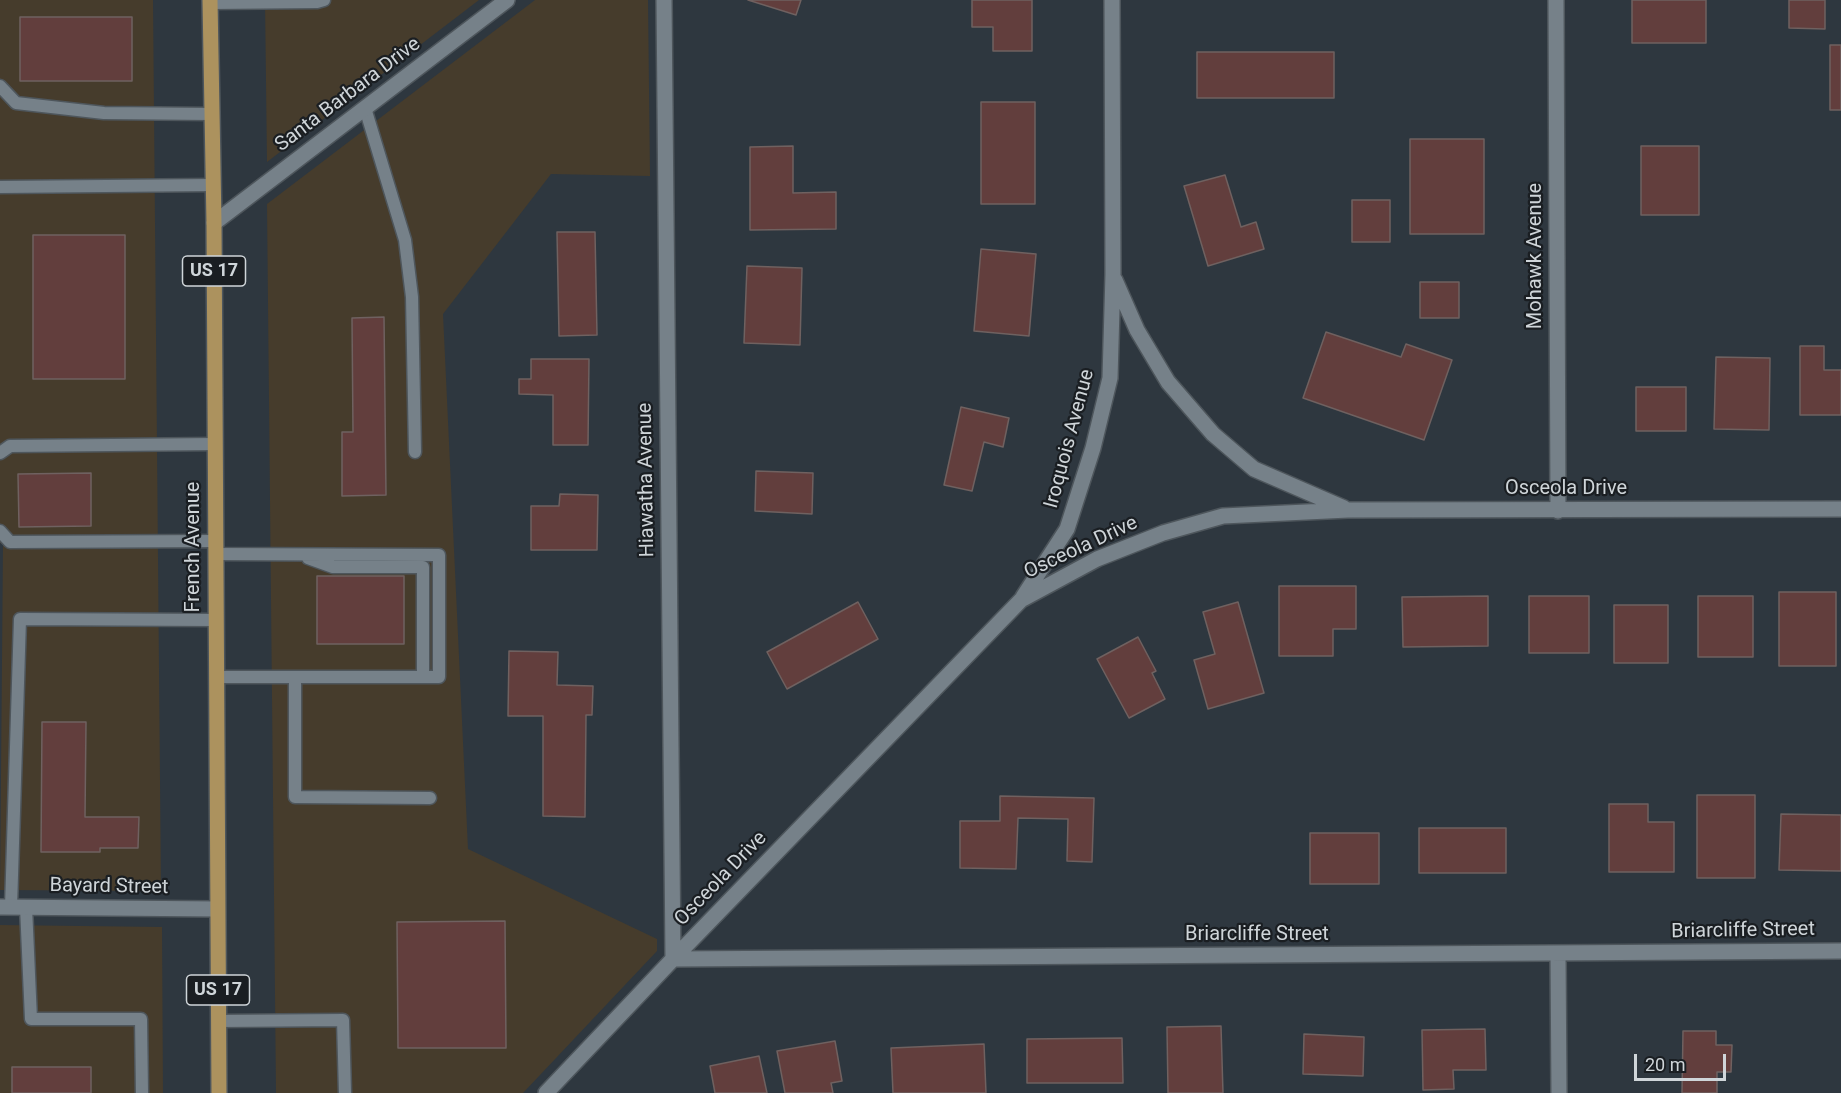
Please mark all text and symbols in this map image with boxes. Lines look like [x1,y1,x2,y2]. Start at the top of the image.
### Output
street label: Santa Barbara Drive [271,33,425,157]
street label: Mohawk Avenue [1524,183,1548,329]
road number: US 17 [182,256,246,286]
street label: Iroquois Avenue [1040,367,1100,511]
street label: Hiawatha Avenue [634,402,660,558]
street label: Osceola Drive [1505,477,1627,501]
street label: French Avenue [182,482,206,612]
street label: Osceola Drive [1021,511,1141,585]
street label: Osceola Drive [670,827,772,931]
street label: Bayard Street [49,874,169,900]
street label: Briarcliffe Street [1671,918,1815,944]
street label: Briarcliffe Street [1185,923,1329,947]
road number: US 17 [186,975,250,1005]
scale bar [1637,1042,1728,1080]
text: 20 m [1645,1054,1685,1075]

